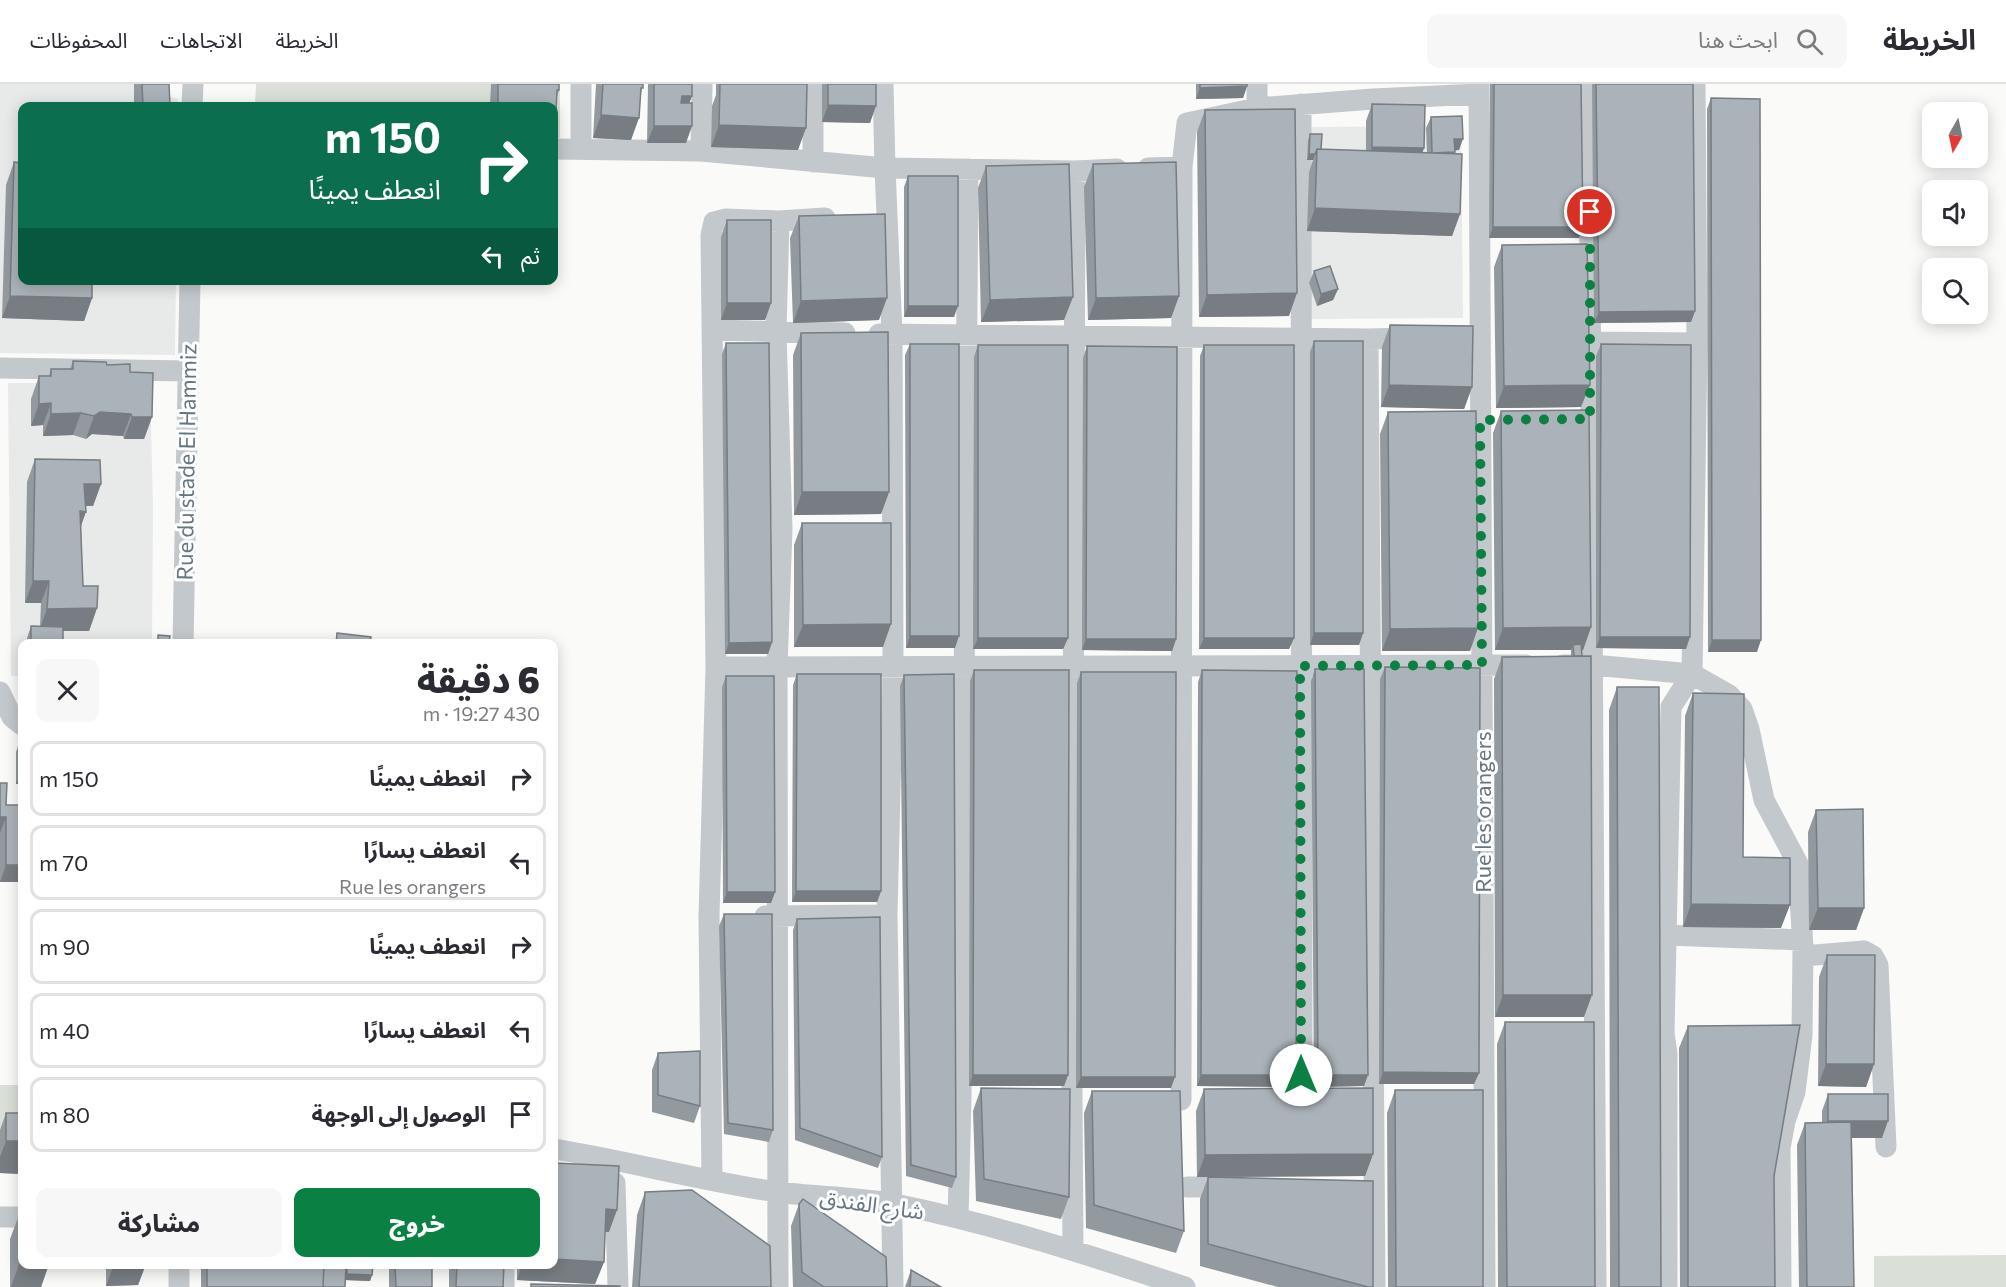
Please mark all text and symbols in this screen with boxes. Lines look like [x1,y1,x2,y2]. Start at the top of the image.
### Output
search box [1427,14,1847,68]
text: الخريطة [1883,22,1976,56]
icon: search [1793,25,1826,58]
text: ابحث هنا [1698,26,1778,53]
text: المحفوظات [30,27,127,52]
text: الاتجاهات [160,27,242,52]
text: الخريطة [275,27,338,52]
north arrow [1922,102,1988,168]
map controls [1922,102,1988,324]
text: 150 m [325,110,441,162]
icon: right [462,126,540,204]
text: انعطف يمينًا [308,172,441,205]
button: sound [1922,180,1988,246]
pin [1564,186,1615,237]
icon: arrive [1573,195,1606,228]
icon: left [476,240,509,273]
text: ثم [521,242,540,269]
button: search [1922,258,1988,324]
street label: Rue du stade El Hammiz [170,343,202,581]
text: 6 دقيقة [417,656,540,700]
button: close [36,659,99,722]
text: 430 m · 19:27 [423,701,540,725]
street label: Rue les orangers [1469,731,1496,893]
icon: right [504,762,537,795]
text: انعطف يمينًا [369,764,486,791]
text: 150 m [39,765,99,792]
text: انعطف يسارًا [364,836,486,863]
icon: left [504,846,537,879]
text: 70 m [39,849,88,876]
text: Rue les orangers [339,874,486,898]
icon: right [504,930,537,963]
text: انعطف يمينًا [369,932,486,959]
text: 90 m [39,933,90,960]
icon: left [504,1014,537,1047]
text: انعطف يسارًا [364,1016,486,1043]
text: 40 m [39,1017,90,1044]
position arrow [1269,1043,1333,1107]
icon: arrive [504,1098,537,1131]
text: الوصول إلى الوجهة [311,1100,486,1127]
text: 80 m [39,1101,90,1128]
street label: شارع الفندق [817,1183,926,1229]
button: مشاركة [36,1188,282,1257]
button: خروج [294,1188,540,1257]

